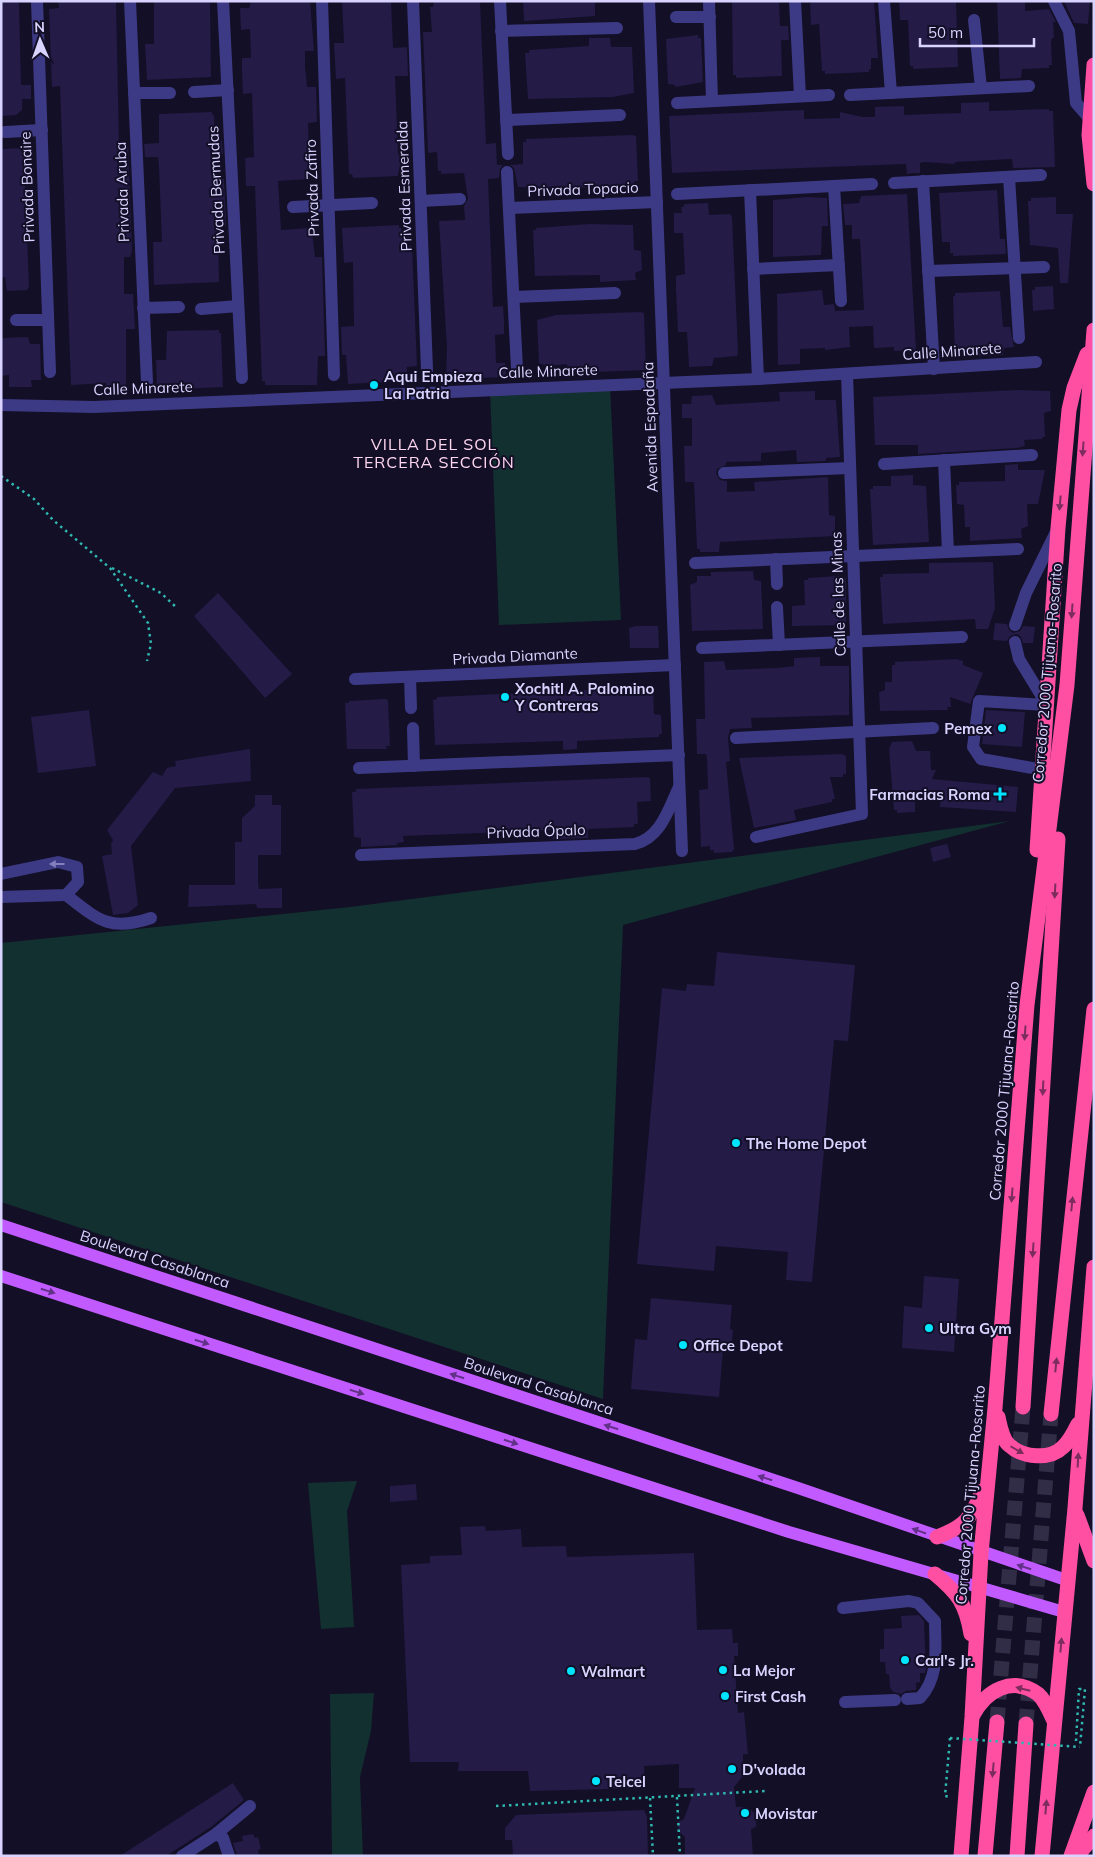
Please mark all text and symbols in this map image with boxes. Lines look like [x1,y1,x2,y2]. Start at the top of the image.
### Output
north arrow [15,15,65,65]
scale bar [920,15,1034,47]
text: N [34,18,45,36]
text: 50 m [928,23,963,42]
street label: Privada Esmeralda [392,120,416,252]
street label: Privada Bermudas [203,125,229,255]
street label: Privada Bonaire [16,131,38,243]
street label: Privada Zafiro [301,139,323,237]
street label: Privada Aruba [111,141,133,243]
street label: Privada Topacio [527,178,639,200]
street label: Calle Minarete [902,338,1002,364]
street label: Calle Minarete [498,360,598,382]
street label: Avenida Espadaña [638,361,662,493]
place label: Aqui Empieza La Patria [384,367,482,403]
street label: Calle Minarete [93,377,193,399]
marker: Aqui Empieza La Patria [368,379,380,391]
district label: VILLA DEL SOL TERCERA SECCIÓN [353,434,515,472]
one-way arrow [1079,441,1087,457]
one-way arrow [1056,496,1064,512]
street label: Calle de las Minas [826,531,850,657]
street label: Corredor 2000 Tijuana-Rosarito [1028,563,1066,783]
one-way arrow [1067,603,1075,619]
street label: Privada Diamante [452,643,578,669]
place label: Xochitl A. Palomino Y Contreras [514,679,655,715]
marker: Xochitl A. Palomino Y Contreras [499,691,511,703]
place label: Pemex [944,719,993,738]
marker: Pemex [996,722,1008,734]
place label: Farmacias Roma [869,785,990,804]
marker: Farmacias Roma [994,788,1006,800]
street label: Privada Ópalo [486,820,586,842]
one-way arrow [48,860,64,868]
one-way arrow [1050,883,1058,899]
street label: Corredor 2000 Tijuana-Rosarito [985,981,1023,1201]
one-way arrow [1020,1025,1028,1041]
one-way arrow [1039,1080,1047,1096]
place label: The Home Depot [746,1134,867,1153]
marker: The Home Depot [730,1137,742,1149]
one-way arrow [1008,1187,1016,1203]
one-way arrow [1068,1195,1076,1211]
street label: Boulevard Casablanca [78,1226,232,1292]
one-way arrow [1029,1242,1037,1258]
one-way arrow [40,1288,55,1296]
place label: Ultra Gym [939,1319,1012,1338]
marker: Ultra Gym [923,1322,935,1334]
place label: Office Depot [693,1336,783,1355]
one-way arrow [195,1338,210,1346]
marker: Office Depot [677,1339,689,1351]
street label: Boulevard Casablanca [462,1353,616,1419]
one-way arrow [1052,1357,1060,1373]
one-way arrow [449,1371,464,1379]
street label: Corredor 2000 Tijuana-Rosarito [951,1385,989,1605]
one-way arrow [349,1389,364,1396]
one-way arrow [603,1422,618,1430]
one-way arrow [504,1439,519,1446]
one-way arrow [1010,1445,1023,1454]
one-way arrow [1074,1452,1082,1468]
one-way arrow [758,1473,773,1481]
one-way arrow [911,1527,926,1535]
one-way arrow [1016,1562,1031,1570]
one-way arrow [1057,1637,1065,1653]
place label: Carl's Jr. [915,1651,974,1670]
marker: Carl's Jr. [899,1654,911,1666]
place label: La Mejor [733,1661,795,1680]
place label: Walmart [581,1662,645,1681]
marker: La Mejor [717,1664,729,1676]
marker: Walmart [565,1665,577,1677]
one-way arrow [1015,1685,1031,1693]
place label: First Cash [735,1687,806,1706]
marker: First Cash [719,1690,731,1702]
place label: D'volada [742,1760,806,1779]
marker: D'volada [726,1763,738,1775]
one-way arrow [989,1763,997,1779]
place label: Telcel [606,1772,646,1791]
marker: Telcel [590,1775,602,1787]
one-way arrow [1042,1799,1050,1815]
place label: Movistar [755,1804,817,1823]
marker: Movistar [739,1807,751,1819]

